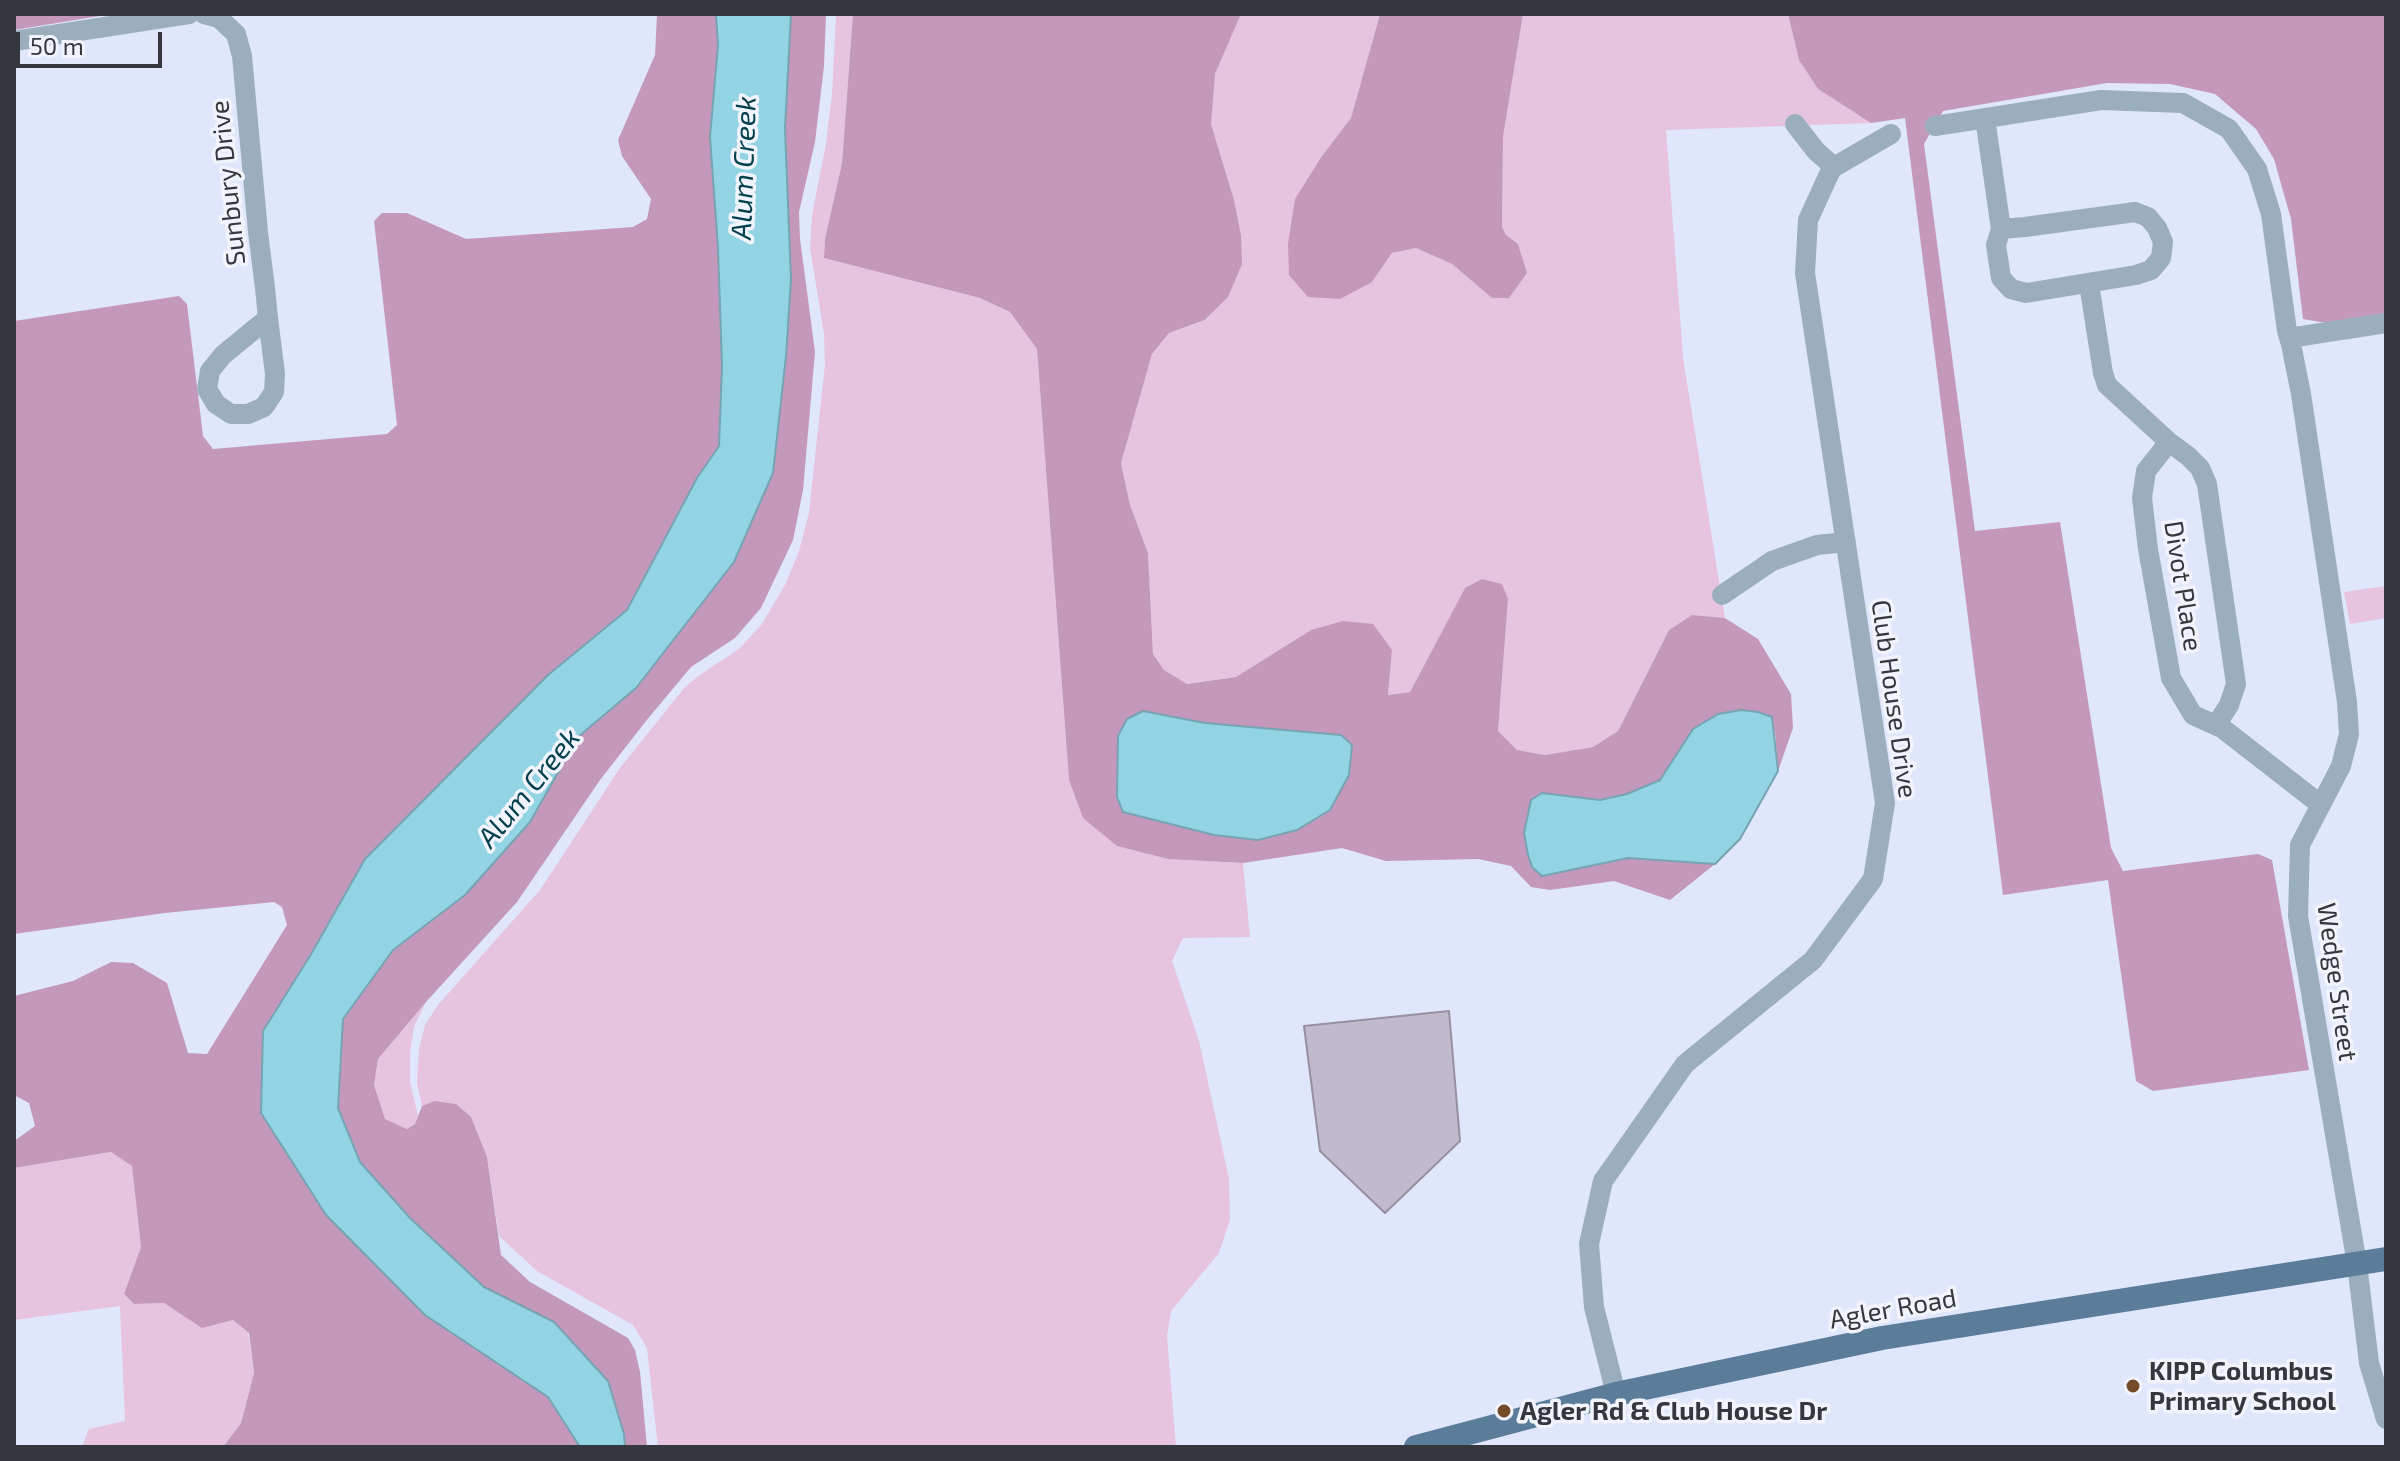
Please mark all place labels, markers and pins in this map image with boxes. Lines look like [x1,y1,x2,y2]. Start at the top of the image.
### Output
place label: KIPP Columbus Primary School [2149,1355,2336,1416]
marker: KIPP Columbus Primary School [2124,1377,2142,1395]
place label: Agler Rd & Club House Dr [1520,1395,1827,1427]
marker: Agler Rd & Club House Dr [1495,1402,1513,1420]

